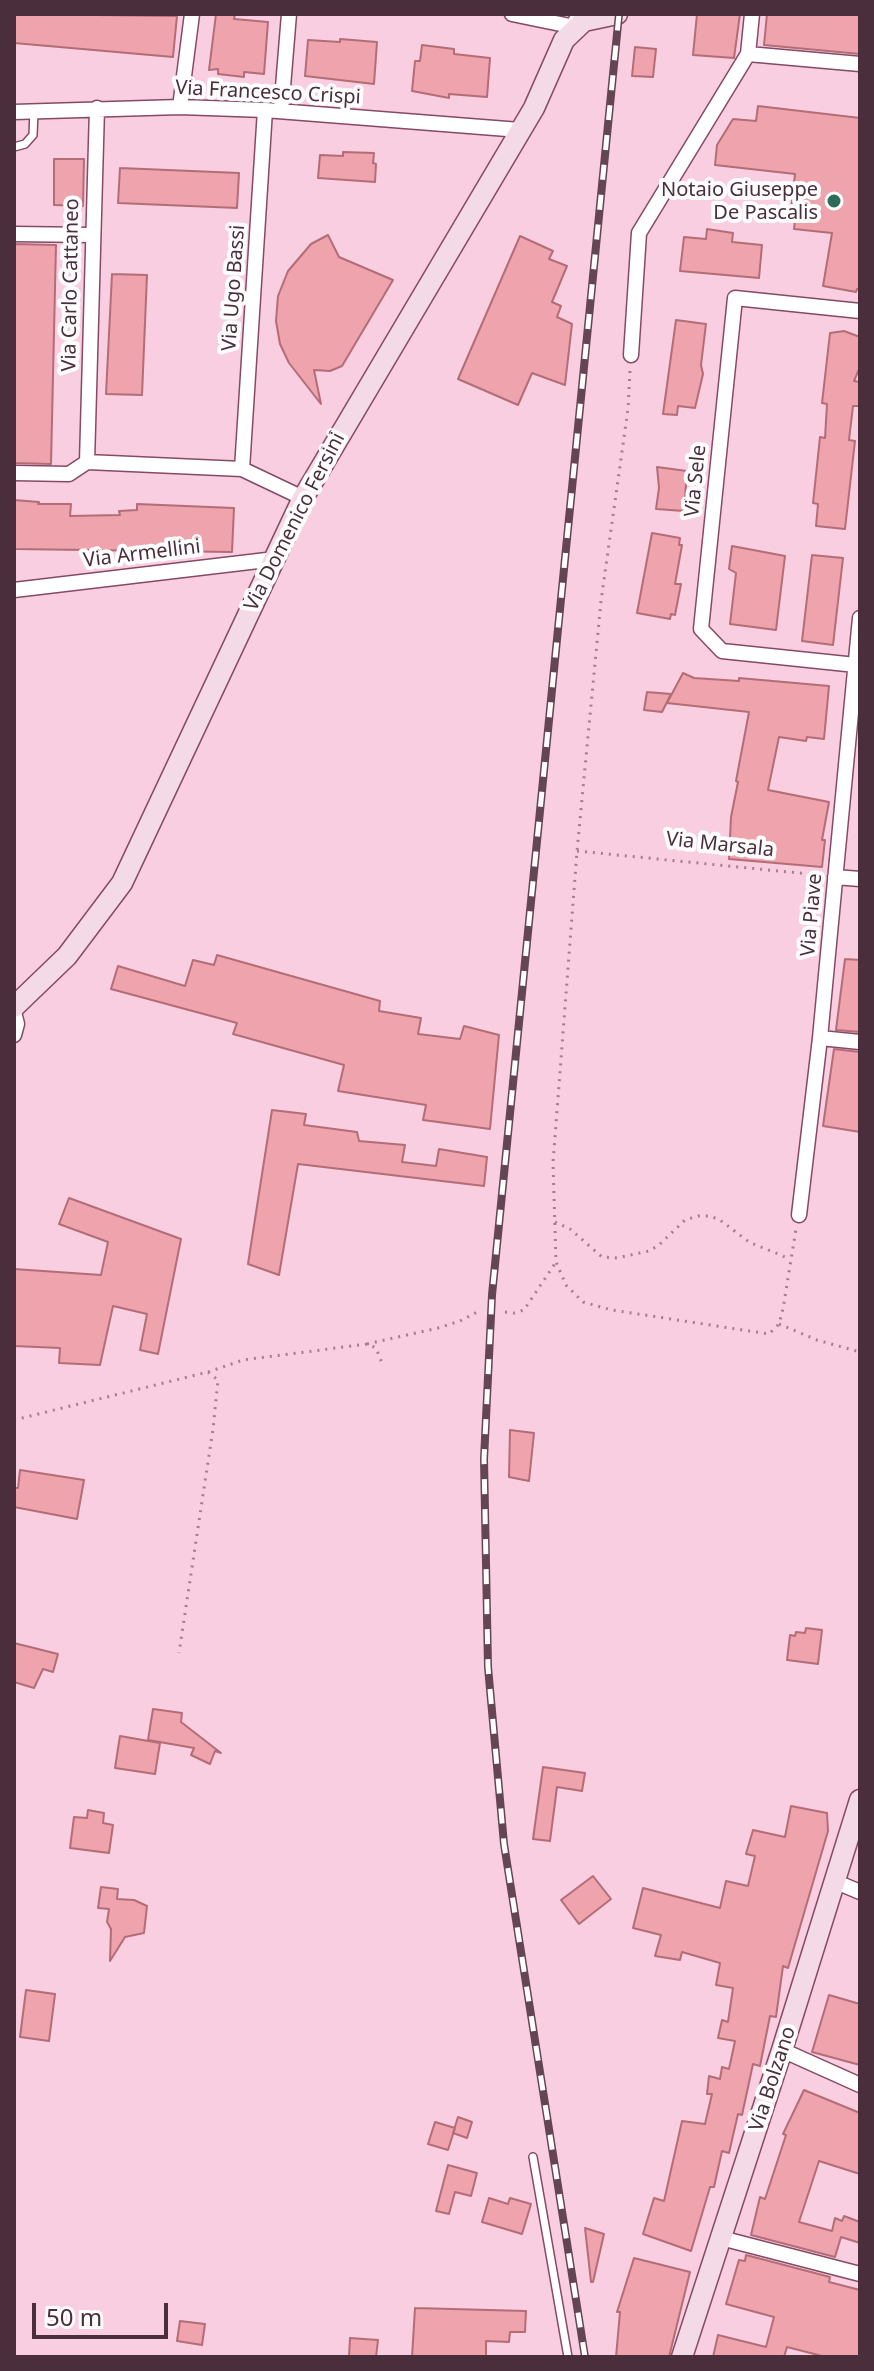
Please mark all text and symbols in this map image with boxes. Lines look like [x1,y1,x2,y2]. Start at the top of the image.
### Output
street label: Via Francesco Crispi [175,76,361,110]
place label: Notaio Giuseppe De Pascalis [661,178,818,225]
marker: Notaio Giuseppe De Pascalis [825,192,843,210]
street label: Via Carlo Cattaneo [57,198,85,372]
street label: Via Ugo Bassi [218,224,250,352]
street label: Via Domenico Fersini [240,429,350,615]
street label: Via Sele [680,444,712,518]
street label: Via Armellini [82,535,202,573]
street label: Via Marsala [665,827,775,863]
street label: Via Piave [796,872,828,958]
street label: Via Bolzano [745,2023,801,2135]
scale bar [36,2287,172,2337]
text: 50 m [46,2300,102,2333]

